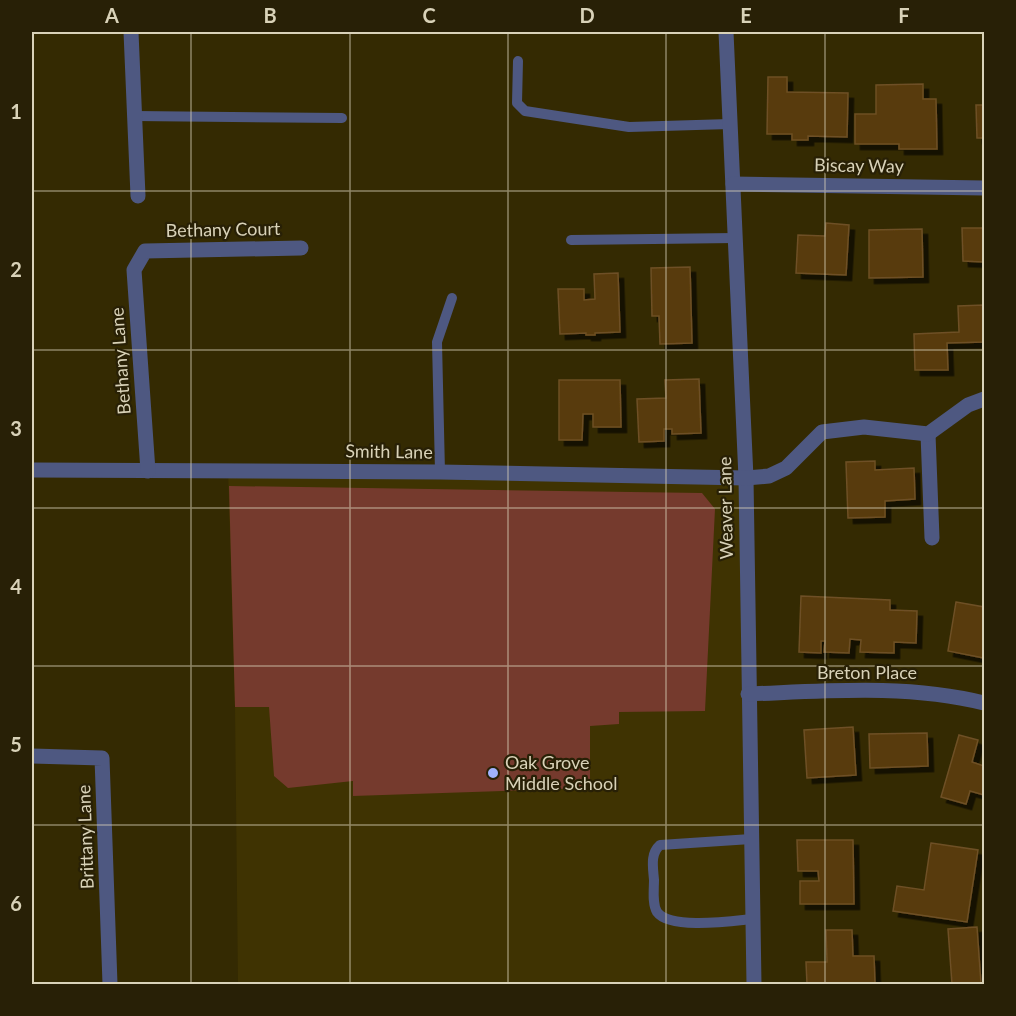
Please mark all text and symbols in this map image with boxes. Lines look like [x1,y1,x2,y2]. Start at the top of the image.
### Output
text: A [104,3,119,27]
text: B [263,3,277,27]
text: C [422,3,436,27]
text: D [579,3,595,27]
text: E [740,3,752,27]
text: F [898,3,910,27]
text: 1 [10,99,22,123]
street label: Biscay Way [814,153,905,177]
street label: Bethany Court [165,217,281,241]
text: 2 [10,257,22,281]
street label: Bethany Lane [105,307,135,415]
text: 3 [10,416,22,440]
street label: Smith Lane [345,439,433,463]
street label: Weaver Lane [713,456,737,560]
text: 4 [10,574,22,598]
street label: Breton Place [817,661,917,683]
text: 5 [10,732,22,756]
place label: Oak Grove Middle School [505,751,617,794]
marker: Oak Grove Middle School [486,766,500,780]
street label: Brittany Lane [72,784,98,890]
text: 6 [10,891,22,915]

